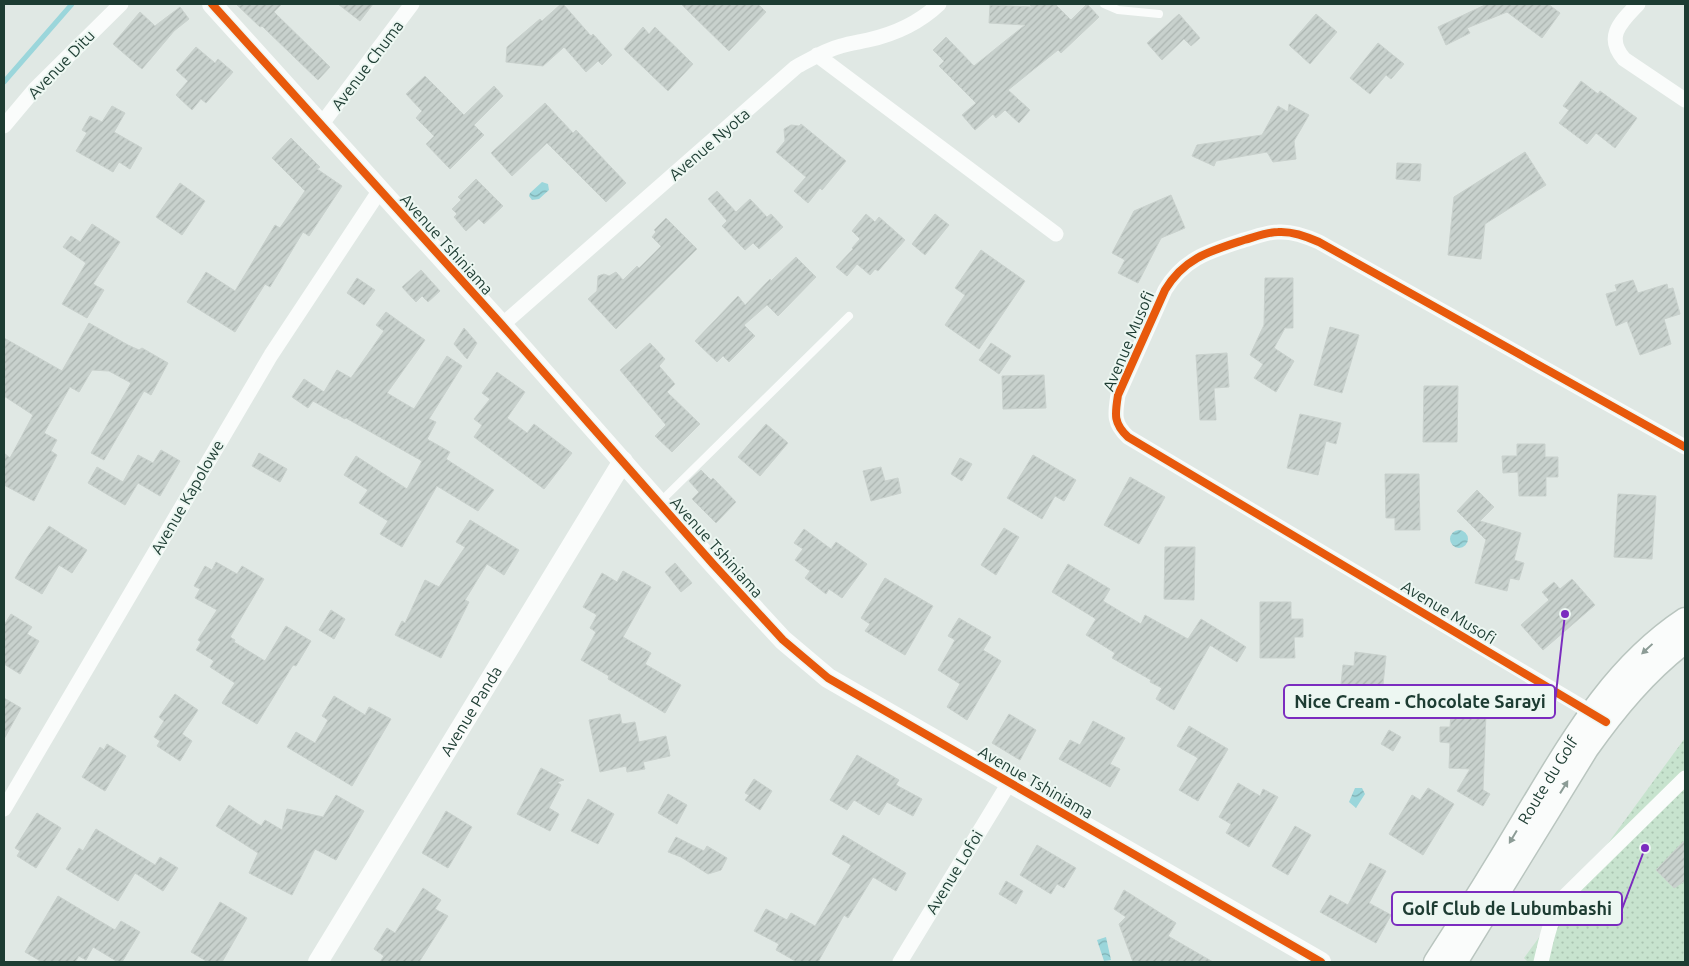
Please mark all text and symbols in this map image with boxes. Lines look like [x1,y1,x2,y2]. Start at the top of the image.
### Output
street label: Avenue Chuma [327,17,407,113]
street label: Avenue Ditu [24,26,98,102]
street label: Avenue Nyota [665,104,753,184]
street label: Avenue Tshiniama [397,190,497,298]
street label: Avenue Musofi [1099,288,1157,394]
street label: Avenue Kapolowe [147,437,227,557]
street label: Avenue Tshiniama [667,493,767,601]
street label: Avenue Musofi [1399,577,1499,647]
one-way arrow [1640,643,1653,654]
street label: Avenue Panda [437,663,505,759]
callout: Nice Cream - Chocolate Sarayi [1284,685,1555,718]
text: Nice Cream - Chocolate Sarayi [1294,691,1546,711]
street label: Route du Golf [1514,732,1582,827]
street label: Avenue Tshiniama [976,742,1096,822]
one-way arrow [1559,780,1569,793]
street label: Avenue Lofoi [922,827,986,917]
one-way arrow [1508,831,1517,844]
callout: Golf Club de Lubumbashi [1392,892,1622,925]
text: Golf Club de Lubumbashi [1402,898,1612,918]

